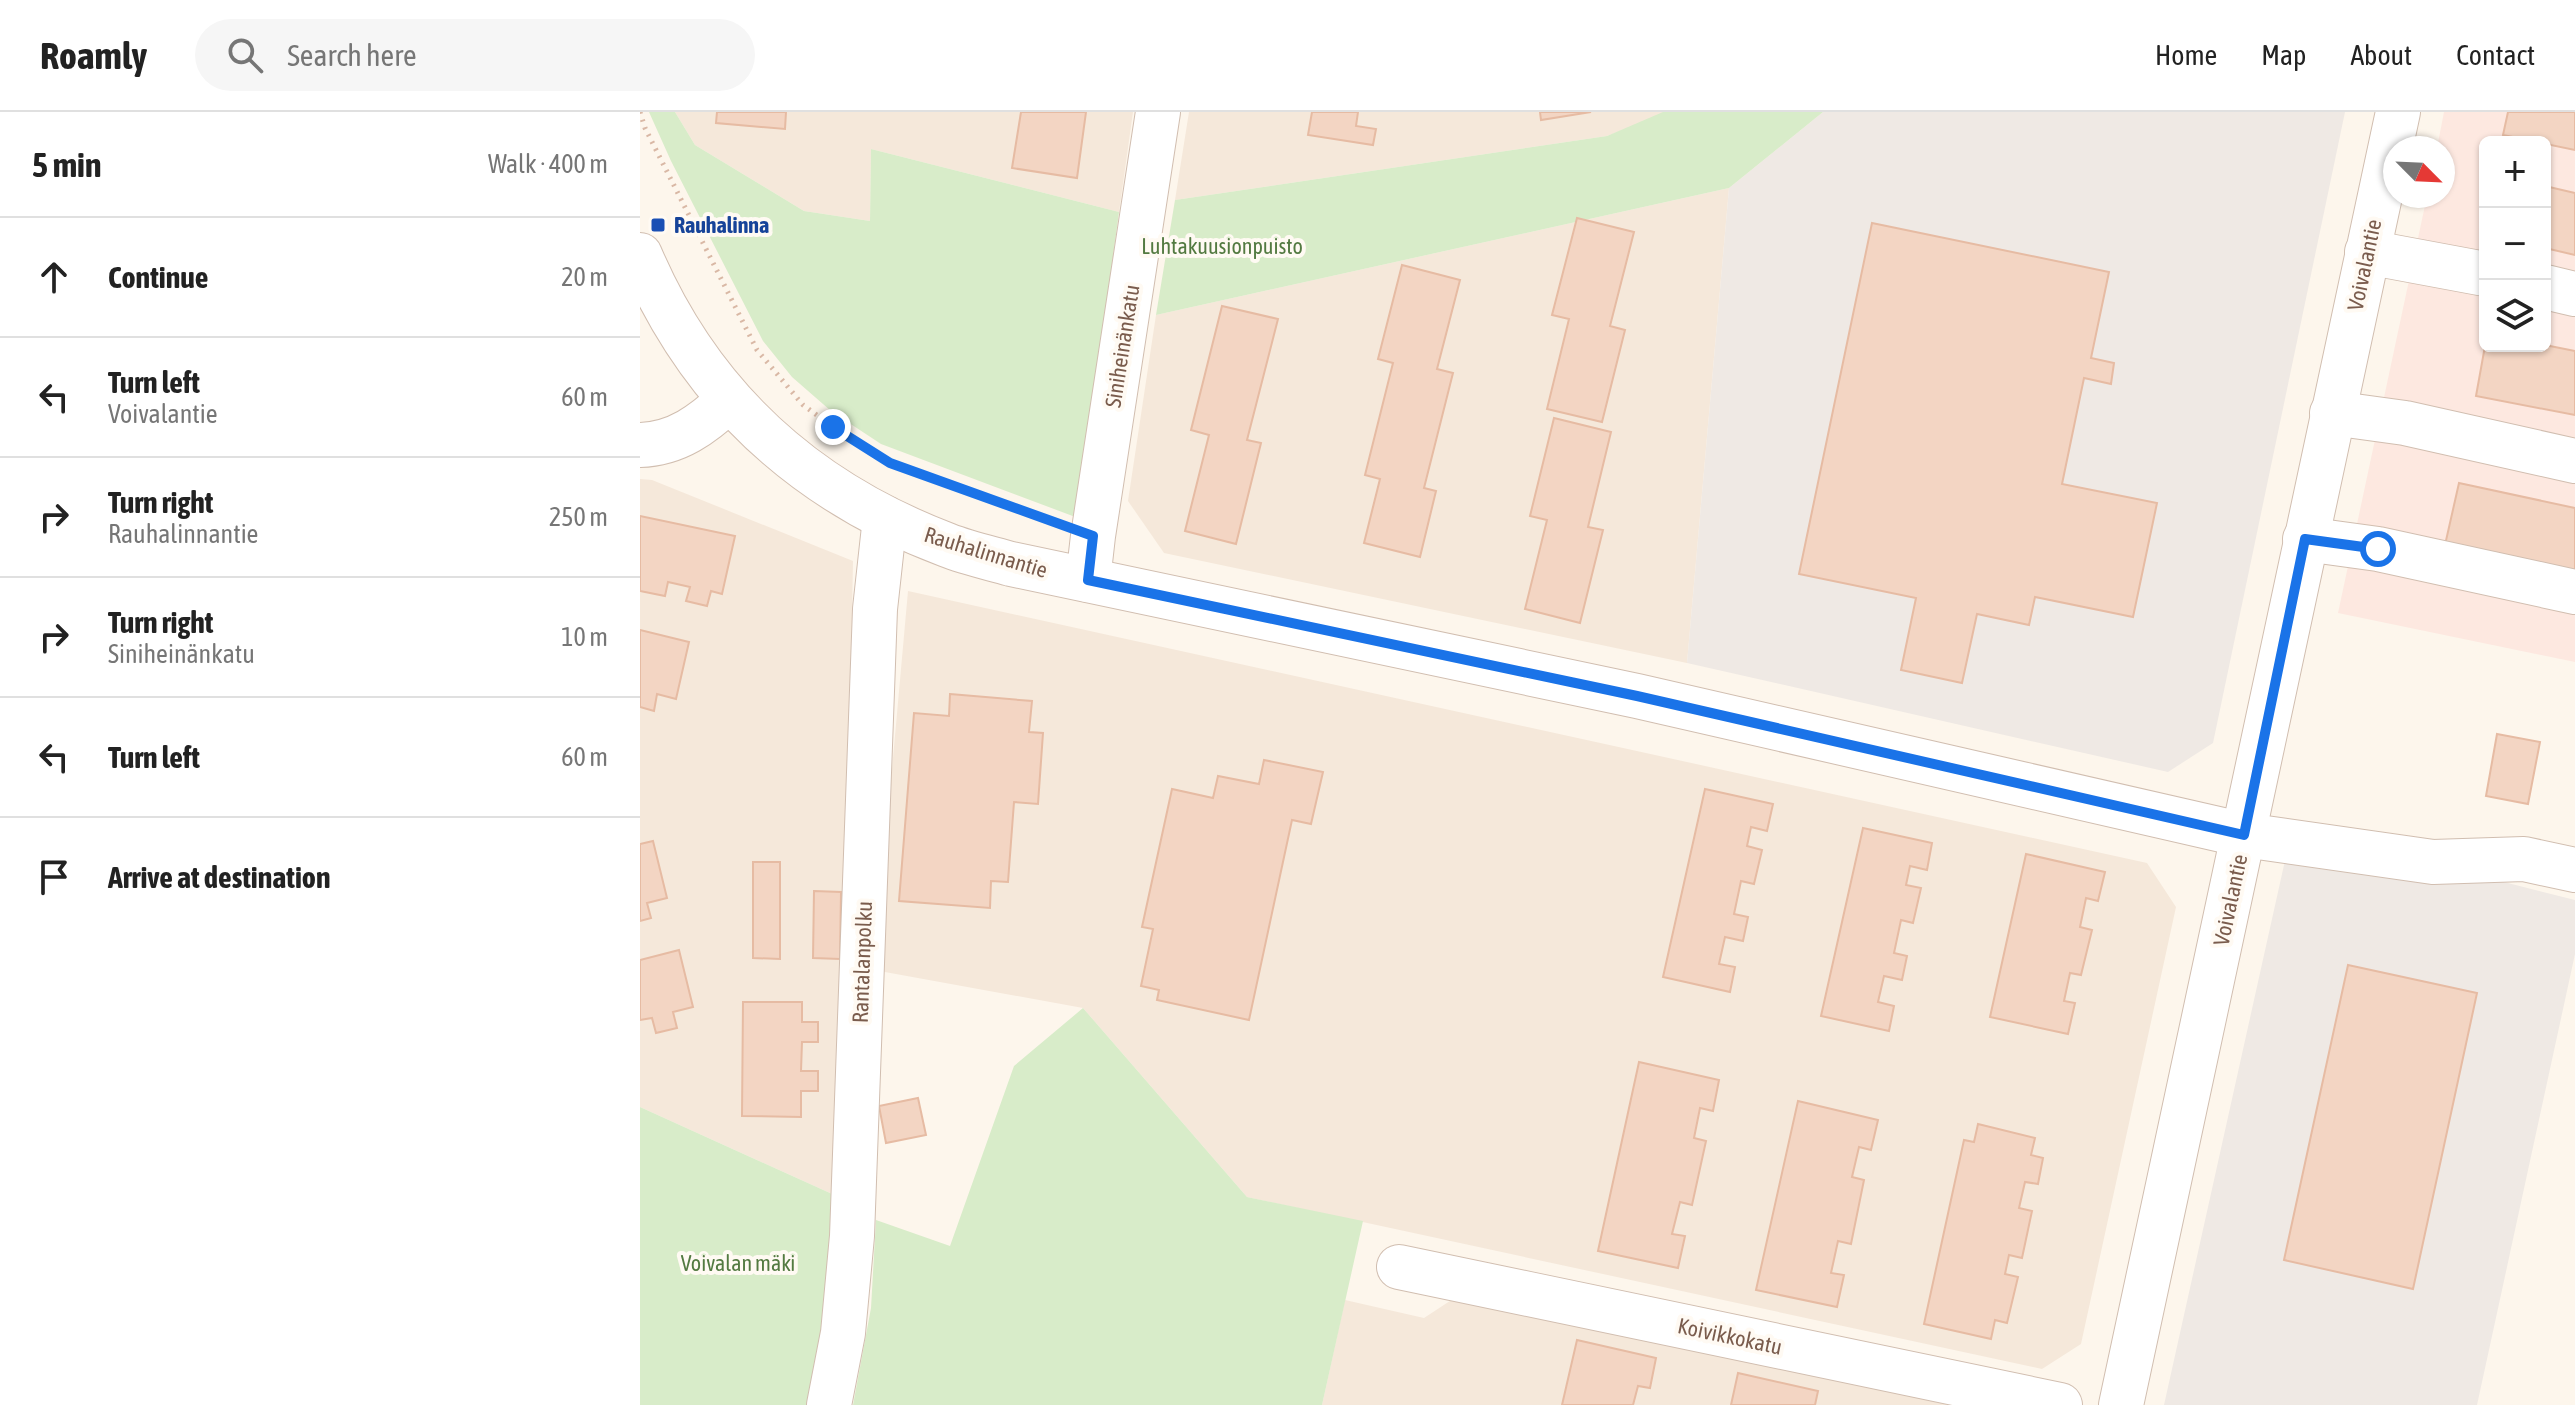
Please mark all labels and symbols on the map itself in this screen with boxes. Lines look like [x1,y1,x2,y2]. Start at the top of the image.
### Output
north arrow [2383,136,2455,208]
place label: Rauhalinna [674,212,769,238]
marker: Rauhalinna [649,216,667,234]
street label: Voivalantie [2342,217,2386,313]
park label: Luhtakuusionpuisto [1141,233,1303,259]
street label: Siniheinänkatu [1099,283,1145,409]
route end [815,409,851,445]
street label: Rauhalinnantie [921,521,1051,583]
route start [2360,531,2396,567]
street label: Voivalantie [2208,852,2252,948]
street label: Rantalanpolku [847,901,877,1023]
park label: Voivalan mäki [681,1250,795,1276]
street label: Koivikkokatu [1675,1312,1785,1360]

